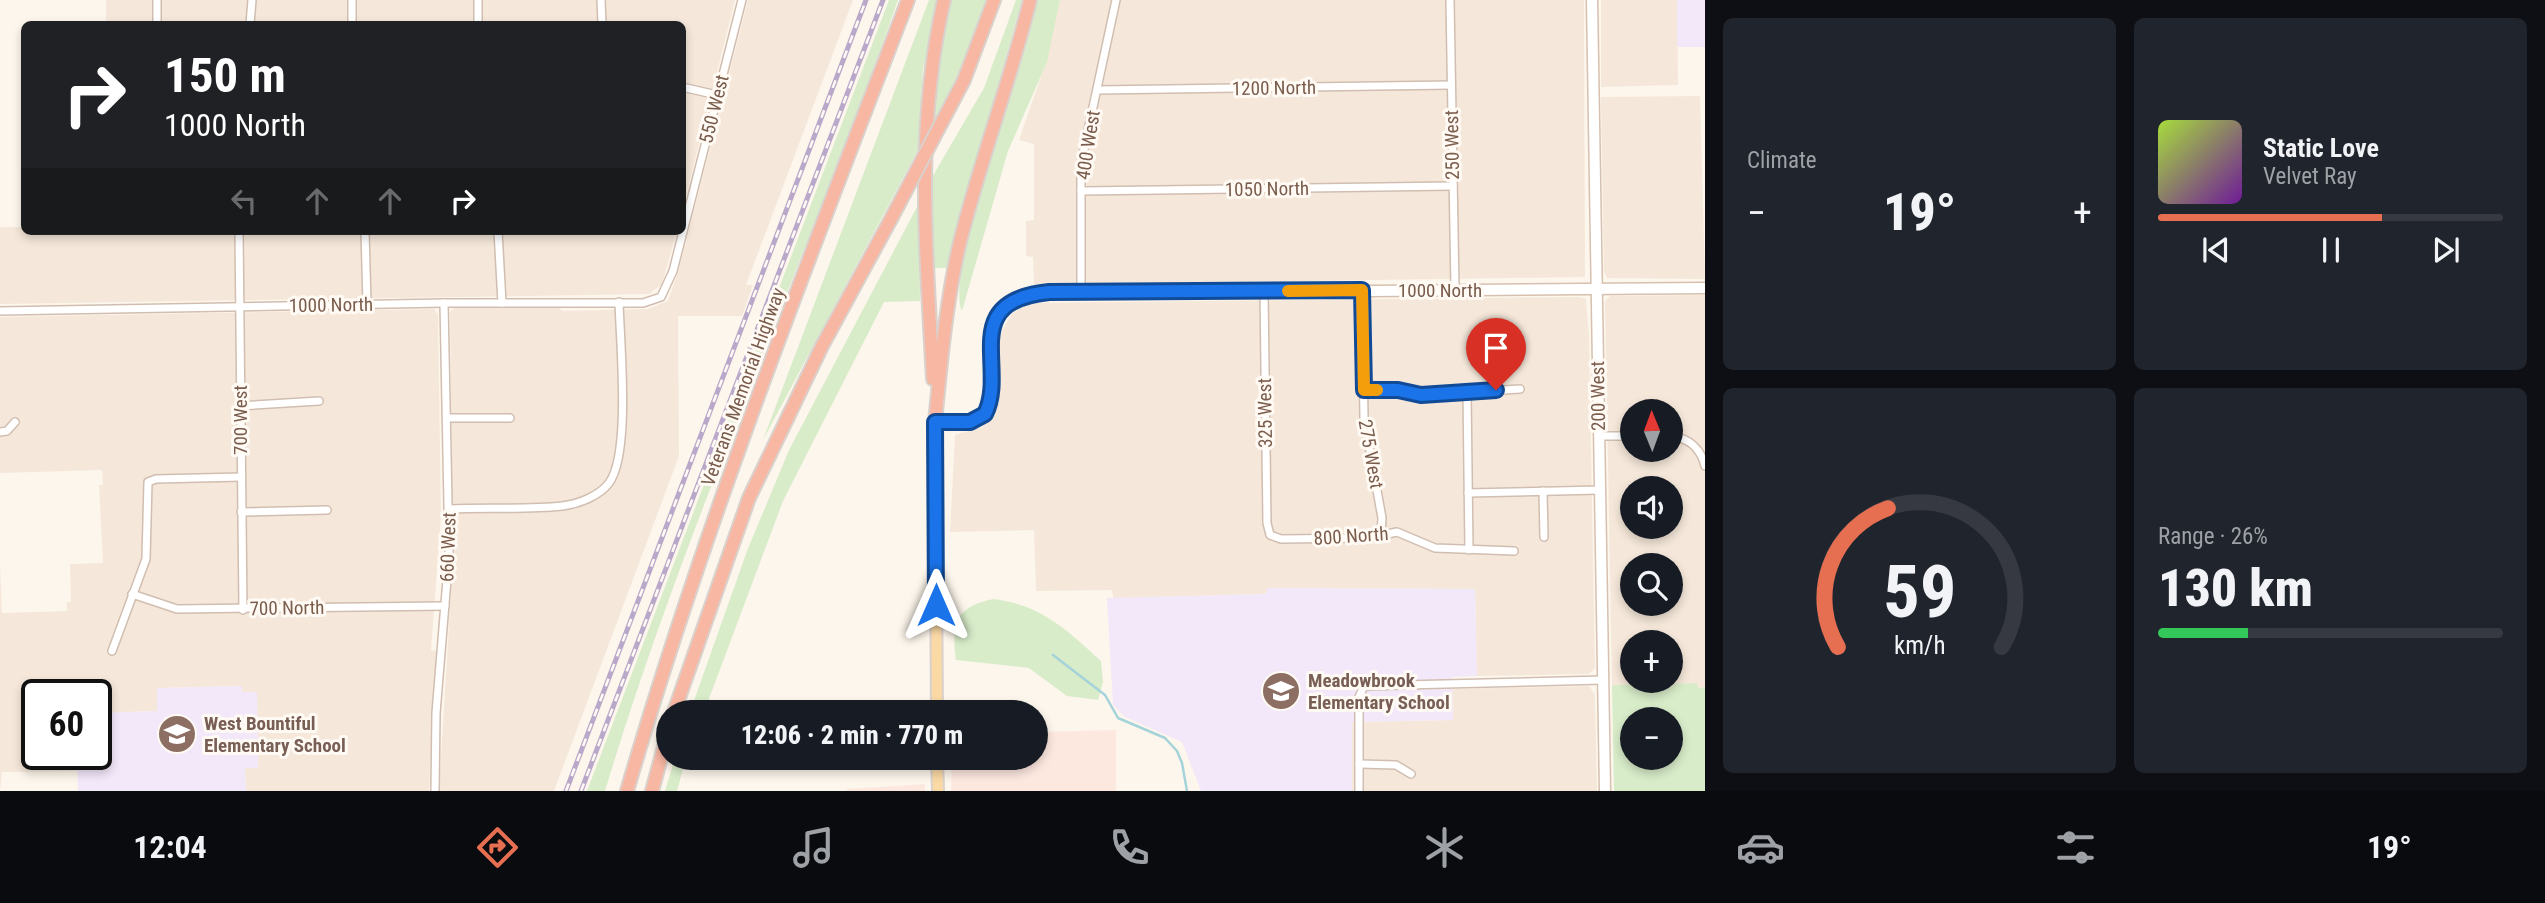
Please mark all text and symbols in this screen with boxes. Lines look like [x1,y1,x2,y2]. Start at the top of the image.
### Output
text: 150 m [164,47,286,104]
icon: right [49,49,140,140]
street label: 550 West [694,72,734,146]
street label: 1200 North [1232,76,1316,100]
text: 1000 North [164,106,306,144]
street label: 400 West [1071,109,1105,181]
street label: 250 West [1440,110,1464,180]
text: Static Love [2263,133,2379,163]
text: Climate [1747,147,1817,174]
text: Velvet Ray [2263,163,2357,190]
street label: 1050 North [1225,177,1309,201]
icon: left [225,182,263,220]
icon: ahead [298,182,336,220]
icon: ahead [371,182,409,220]
icon: right [444,182,482,220]
text: 19° [1883,182,1956,243]
text: − [1747,191,1766,235]
text: + [2073,191,2092,235]
icon: previous [2197,231,2235,269]
icon: pause [2312,231,2350,269]
icon: next [2427,231,2465,269]
street label: 1000 North [1398,279,1482,302]
street label: Veterans Memorial Highway [696,285,790,489]
street label: 1000 North [289,293,373,317]
pin [1466,318,1526,390]
icon: arrive [1477,329,1515,367]
street label: 200 West [1586,361,1610,431]
street label: 325 West [1253,378,1277,448]
street label: 700 West [229,385,252,455]
north arrow [1620,399,1684,462]
map controls [1620,399,1683,770]
street label: 275 West [1354,418,1388,490]
button: sound [1620,476,1683,539]
street label: 660 West [435,512,461,582]
street label: 800 North [1313,522,1389,550]
text: Range · 26% [2158,523,2268,550]
text: 59 [1883,549,1956,635]
button: search [1620,553,1683,616]
text: 130 km [2158,558,2313,619]
position arrow [899,568,973,642]
street label: 700 North [249,596,325,620]
button: + [1620,630,1683,693]
text: km/h [1894,630,1945,659]
place label: Meadowbrook Elementary School [1308,669,1450,714]
school or university icon: Meadowbrook Elementary School [1260,670,1302,712]
speed limit sign: 60 [21,679,112,770]
button: − [1620,707,1683,770]
place label: West Bountiful Elementary School [204,712,346,757]
school or university icon: West Bountiful Elementary School [156,713,198,755]
text: 12:06 · 2 min · 770 m [741,720,963,750]
icon: directions [473,823,522,872]
icon: music [789,823,838,872]
icon: phone [1105,823,1154,872]
icon: climate [1420,823,1469,872]
icon: car [1736,823,1785,872]
icon: filters [2051,823,2100,872]
text: 12:04 [133,828,207,866]
text: 19° [2367,828,2412,866]

